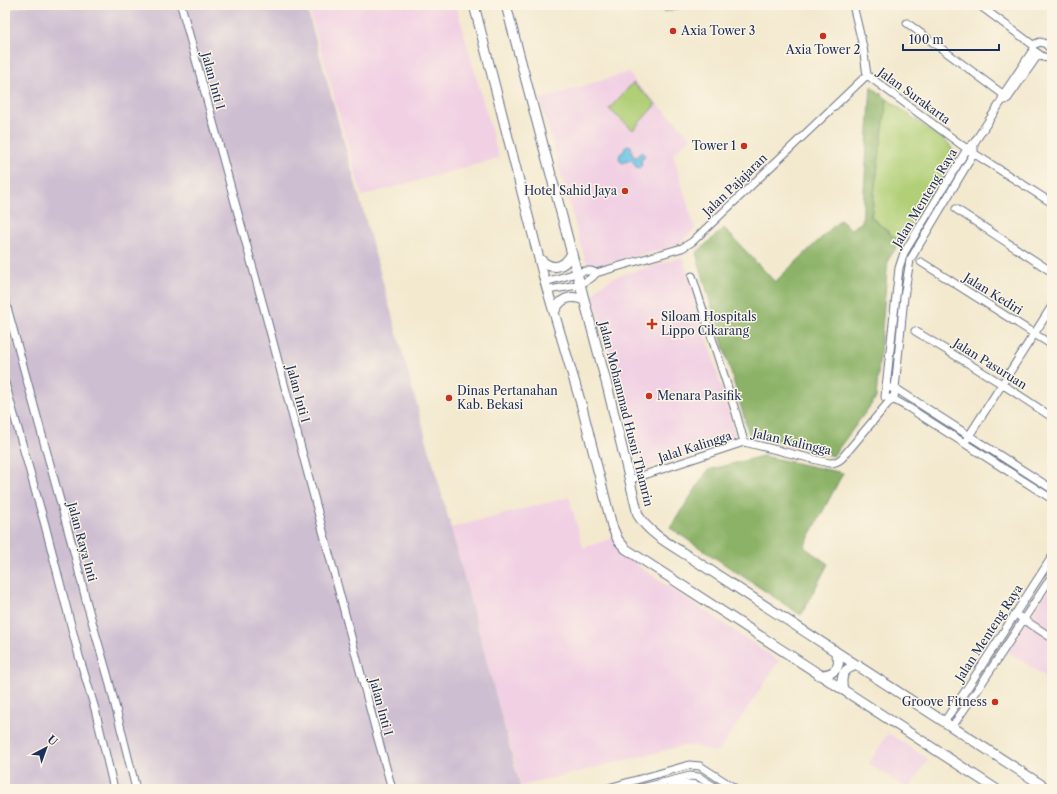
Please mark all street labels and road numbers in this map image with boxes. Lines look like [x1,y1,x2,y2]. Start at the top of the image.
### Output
street label: Jalan Inti I [198,49,228,111]
street label: Jalan Surakarta [874,63,954,127]
street label: Jalan Menteng Raya [888,145,960,252]
street label: Jalan Pajajaran [698,150,770,220]
street label: Jalan Kediri [959,269,1026,318]
street label: Jalan Mohammad Husni Thamrin [596,318,657,508]
street label: Jalan Pasuruan [949,334,1030,392]
street label: Jalan Inti I [283,362,313,424]
street label: Jalan Kalingga [749,425,834,458]
street label: Jalal Kalingga [654,427,734,466]
street label: Jalan Raya Inti [64,499,100,583]
street label: Jalan Menteng Raya [951,581,1026,686]
street label: Jalan Inti I [366,675,396,737]

